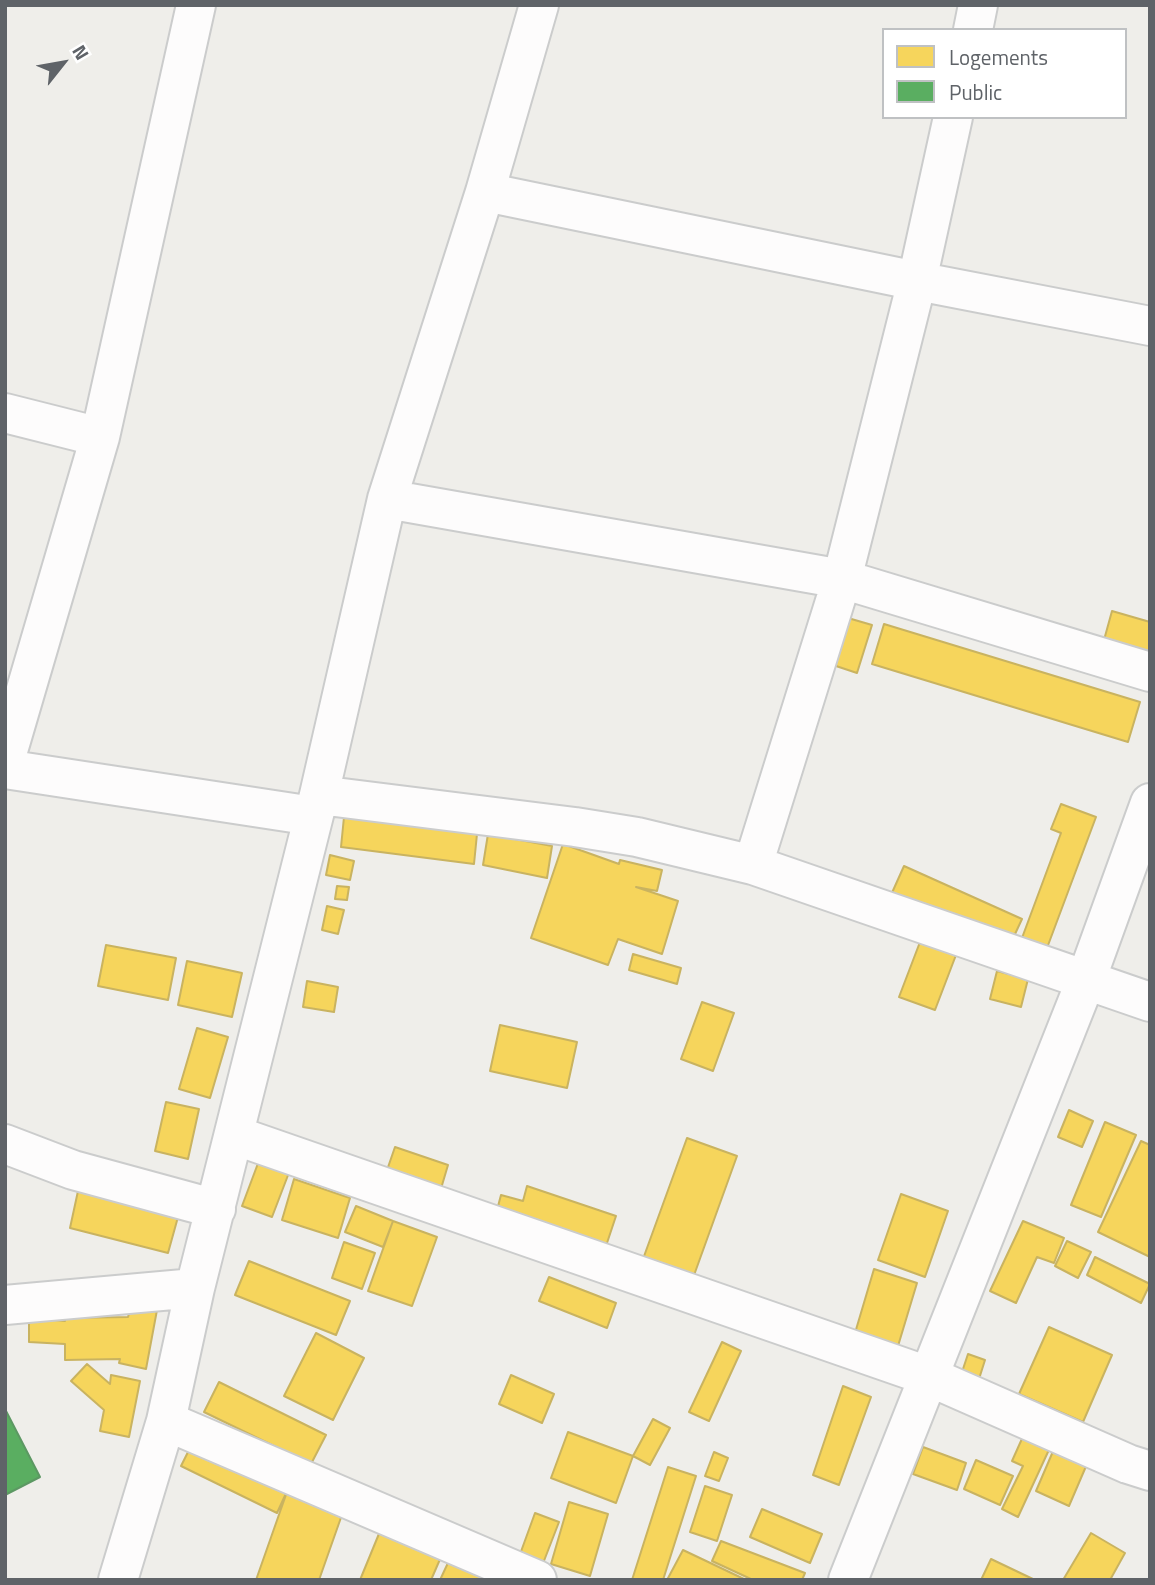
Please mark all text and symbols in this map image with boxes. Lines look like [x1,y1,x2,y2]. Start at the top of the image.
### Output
north arrow [28,28,98,98]
legend [882,28,1127,119]
text: N [66,39,97,65]
text: Logements [949,41,1048,73]
text: Public [949,76,1002,108]

